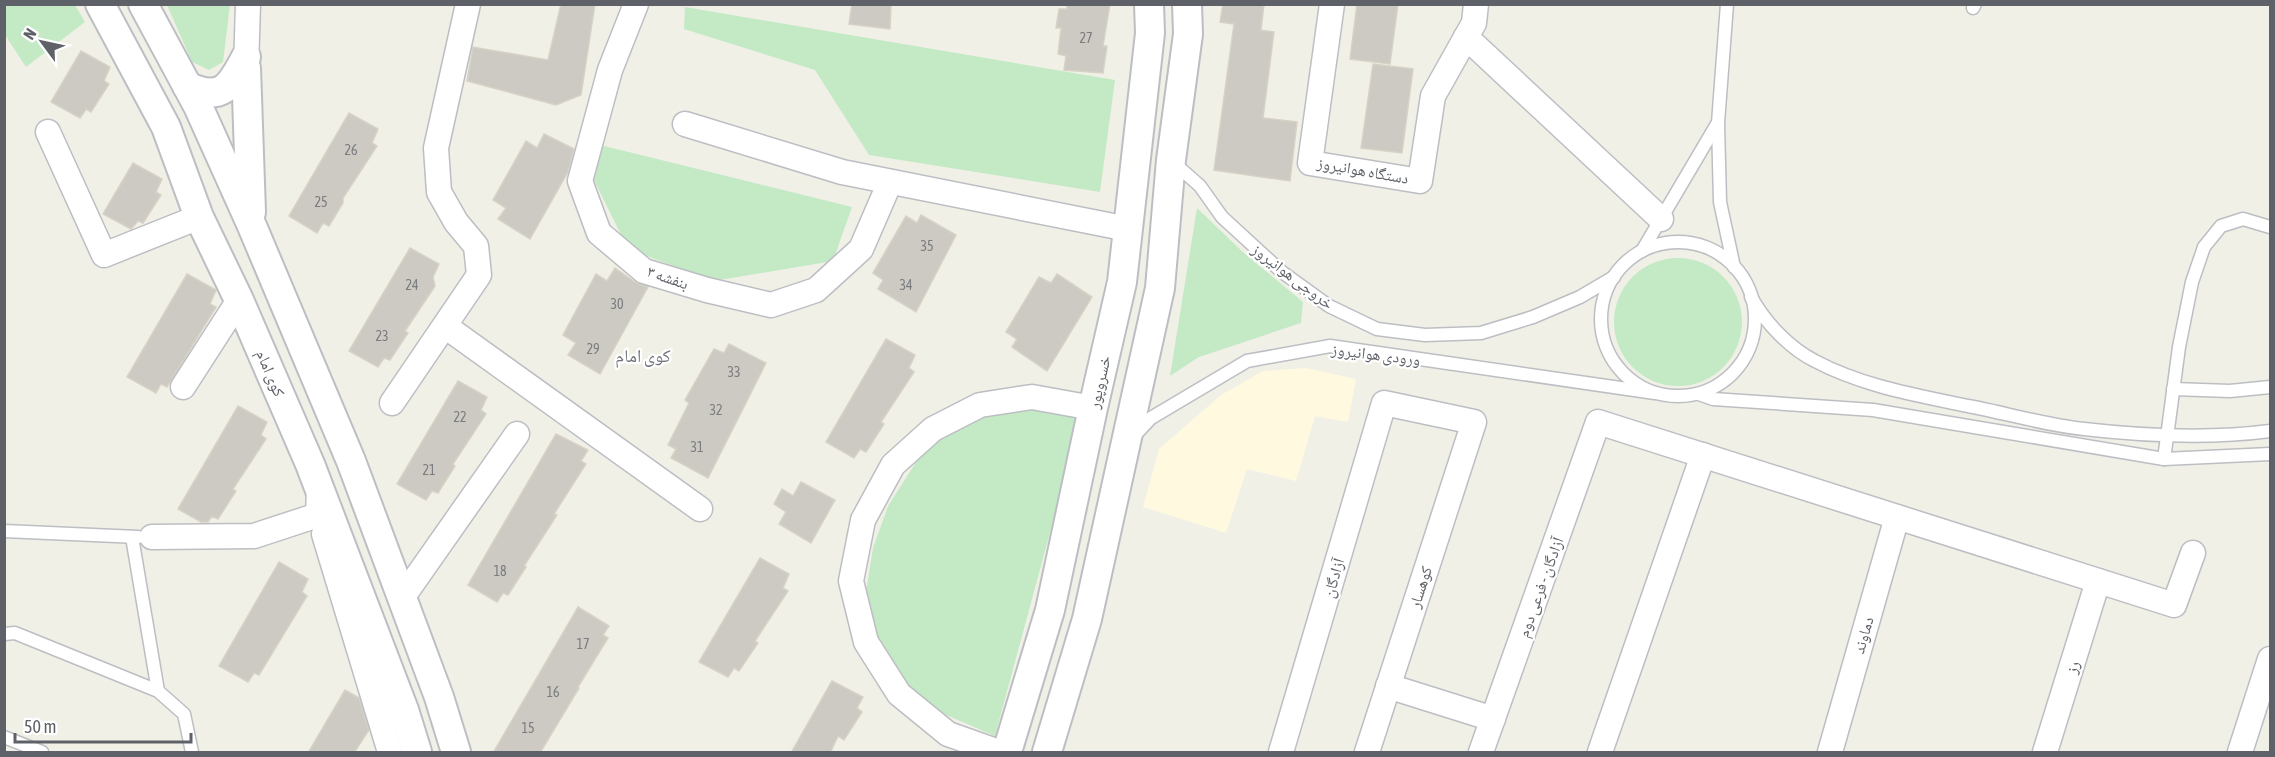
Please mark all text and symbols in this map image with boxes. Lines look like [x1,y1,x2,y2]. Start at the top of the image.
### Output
north arrow [12,12,72,72]
text: N [19,25,40,43]
house number: 27 [1079,30,1093,46]
house number: 26 [344,142,358,158]
street label: دستگاه هوانیروز [1315,153,1410,188]
house number: 25 [314,194,328,210]
house number: 35 [920,238,934,254]
street label: خروجی هوانیروز [1247,239,1337,314]
street label: بنفشه ۳ [645,262,691,293]
house number: 24 [405,277,419,293]
house number: 34 [899,277,913,293]
house number: 30 [610,296,624,312]
house number: 23 [375,328,389,344]
street label: ورودی هوانیروز [1329,339,1422,370]
house number: 29 [586,341,600,357]
district label: کوی امام [615,345,671,368]
street label: کوی امام [251,347,289,400]
street label: خسروپور [1084,354,1115,412]
house number: 33 [727,364,741,380]
house number: 32 [709,402,723,418]
house number: 22 [453,409,467,425]
house number: 31 [690,439,704,455]
house number: 21 [422,462,436,478]
street label: آزادگان - فرعی دوم [1514,534,1569,640]
street label: آزادگان [1319,555,1349,600]
house number: 18 [493,563,507,579]
street label: کوهسار [1404,563,1436,612]
street label: دماوند [1849,615,1878,656]
house number: 17 [576,636,590,652]
street label: رز [2061,658,2083,677]
house number: 16 [546,684,560,700]
scale bar [15,706,190,744]
text: 50 m [24,716,56,737]
house number: 15 [521,720,535,736]

